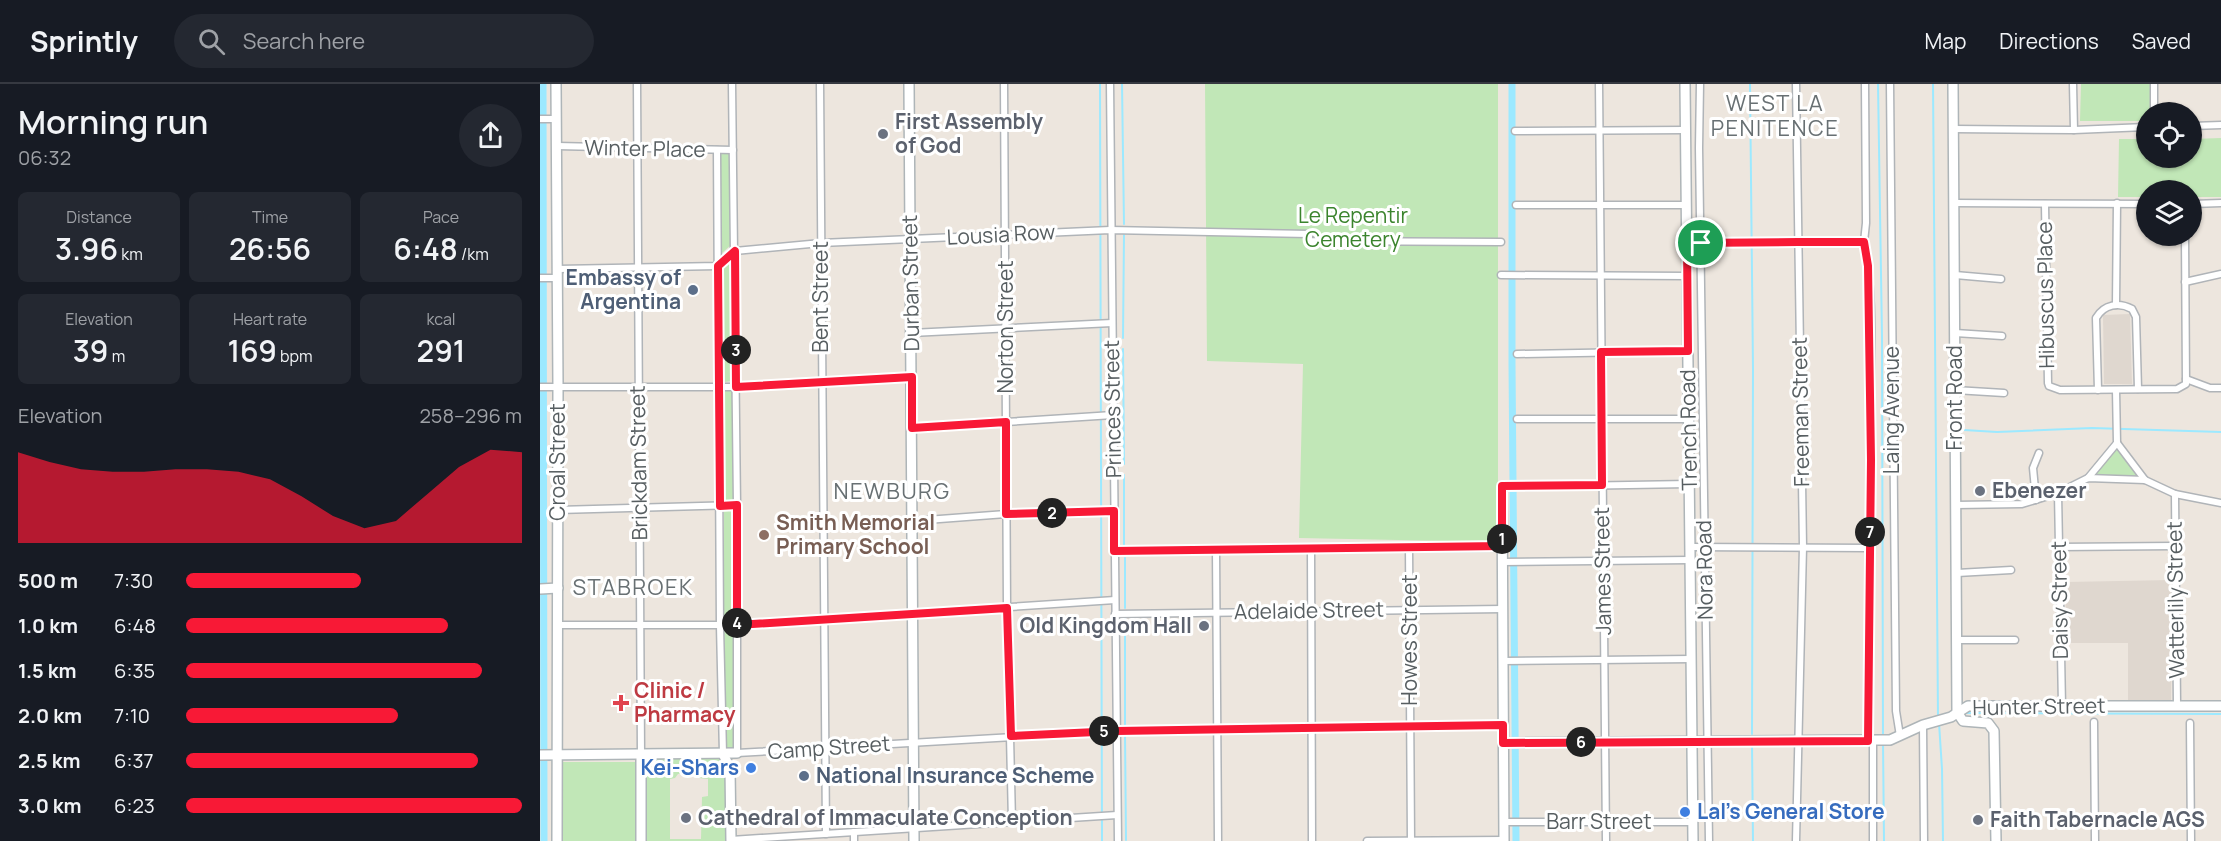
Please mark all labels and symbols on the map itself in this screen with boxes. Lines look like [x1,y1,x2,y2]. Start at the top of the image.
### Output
district label: WEST LA PENITENCE [1711,88,1839,143]
place label: First Assembly of God [895,107,1043,159]
marker: First Assembly of God [876,127,890,141]
street label: Winter Place [584,133,706,163]
park label: Le Repentir Cemetery [1298,201,1408,253]
street label: Durban Street [895,214,925,352]
street label: Lousia Row [946,217,1056,251]
pin [1675,217,1726,268]
street label: Hibuscus Place [2030,221,2060,369]
street label: Bent Street [806,241,834,353]
street label: Norton Street [991,260,1019,394]
place label: Embassy of Argentina [566,263,681,315]
marker: Embassy of Argentina [686,283,700,297]
pin: 3 [721,335,751,365]
street label: Freeman Street [1785,337,1815,487]
street label: Princes Street [1097,340,1127,478]
street label: Front Road [1940,345,1968,451]
street label: Laing Avenue [1877,346,1905,474]
street label: Trench Road [1673,369,1703,491]
street label: Brickdam Street [623,385,653,541]
street label: Croal Street [543,403,571,521]
district label: NEWBURG [834,476,951,506]
place label: Ebenezer [1992,476,2087,504]
marker: Ebenezer [1973,484,1987,498]
pin: 2 [1037,498,1067,528]
street label: James Street [1587,507,1617,635]
place label: Smith Memorial Primary School [776,508,935,560]
pin: 7 [1855,517,1885,547]
street label: Nora Road [1689,520,1719,620]
street label: Watterlily Street [2160,521,2190,679]
pin: 1 [1487,524,1517,554]
marker: Smith Memorial Primary School [757,528,771,542]
street label: Daisy Street [2044,541,2074,659]
district label: STABROEK [572,572,694,602]
street label: Howes Street [1395,574,1423,706]
street label: Adelaide Street [1234,595,1384,625]
pin: 4 [722,608,752,638]
place label: Old Kingdom Hall [1020,611,1192,639]
marker: Old Kingdom Hall [1197,619,1211,633]
place label: Clinic / Pharmacy [634,676,736,728]
street label: Hunter Street [1972,691,2106,721]
marker: Clinic / Pharmacy [612,694,630,712]
pin: 5 [1089,716,1119,746]
pin: 6 [1566,727,1596,757]
street label: Camp Street [767,729,891,765]
place label: Kei-Shars [641,753,739,781]
marker: Kei-Shars [744,761,758,775]
place label: National Insurance Scheme [816,761,1094,789]
marker: National Insurance Scheme [797,769,811,783]
place label: Lal's General Store [1697,797,1885,825]
place label: Cathedral of Immaculate Conception [698,803,1073,831]
marker: Lal's General Store [1678,805,1692,819]
place label: Faith Tabernacle AGS [1990,805,2205,833]
street label: Barr Street [1546,807,1652,835]
marker: Cathedral of Immaculate Conception [679,811,693,825]
marker: Faith Tabernacle AGS [1971,813,1985,827]

